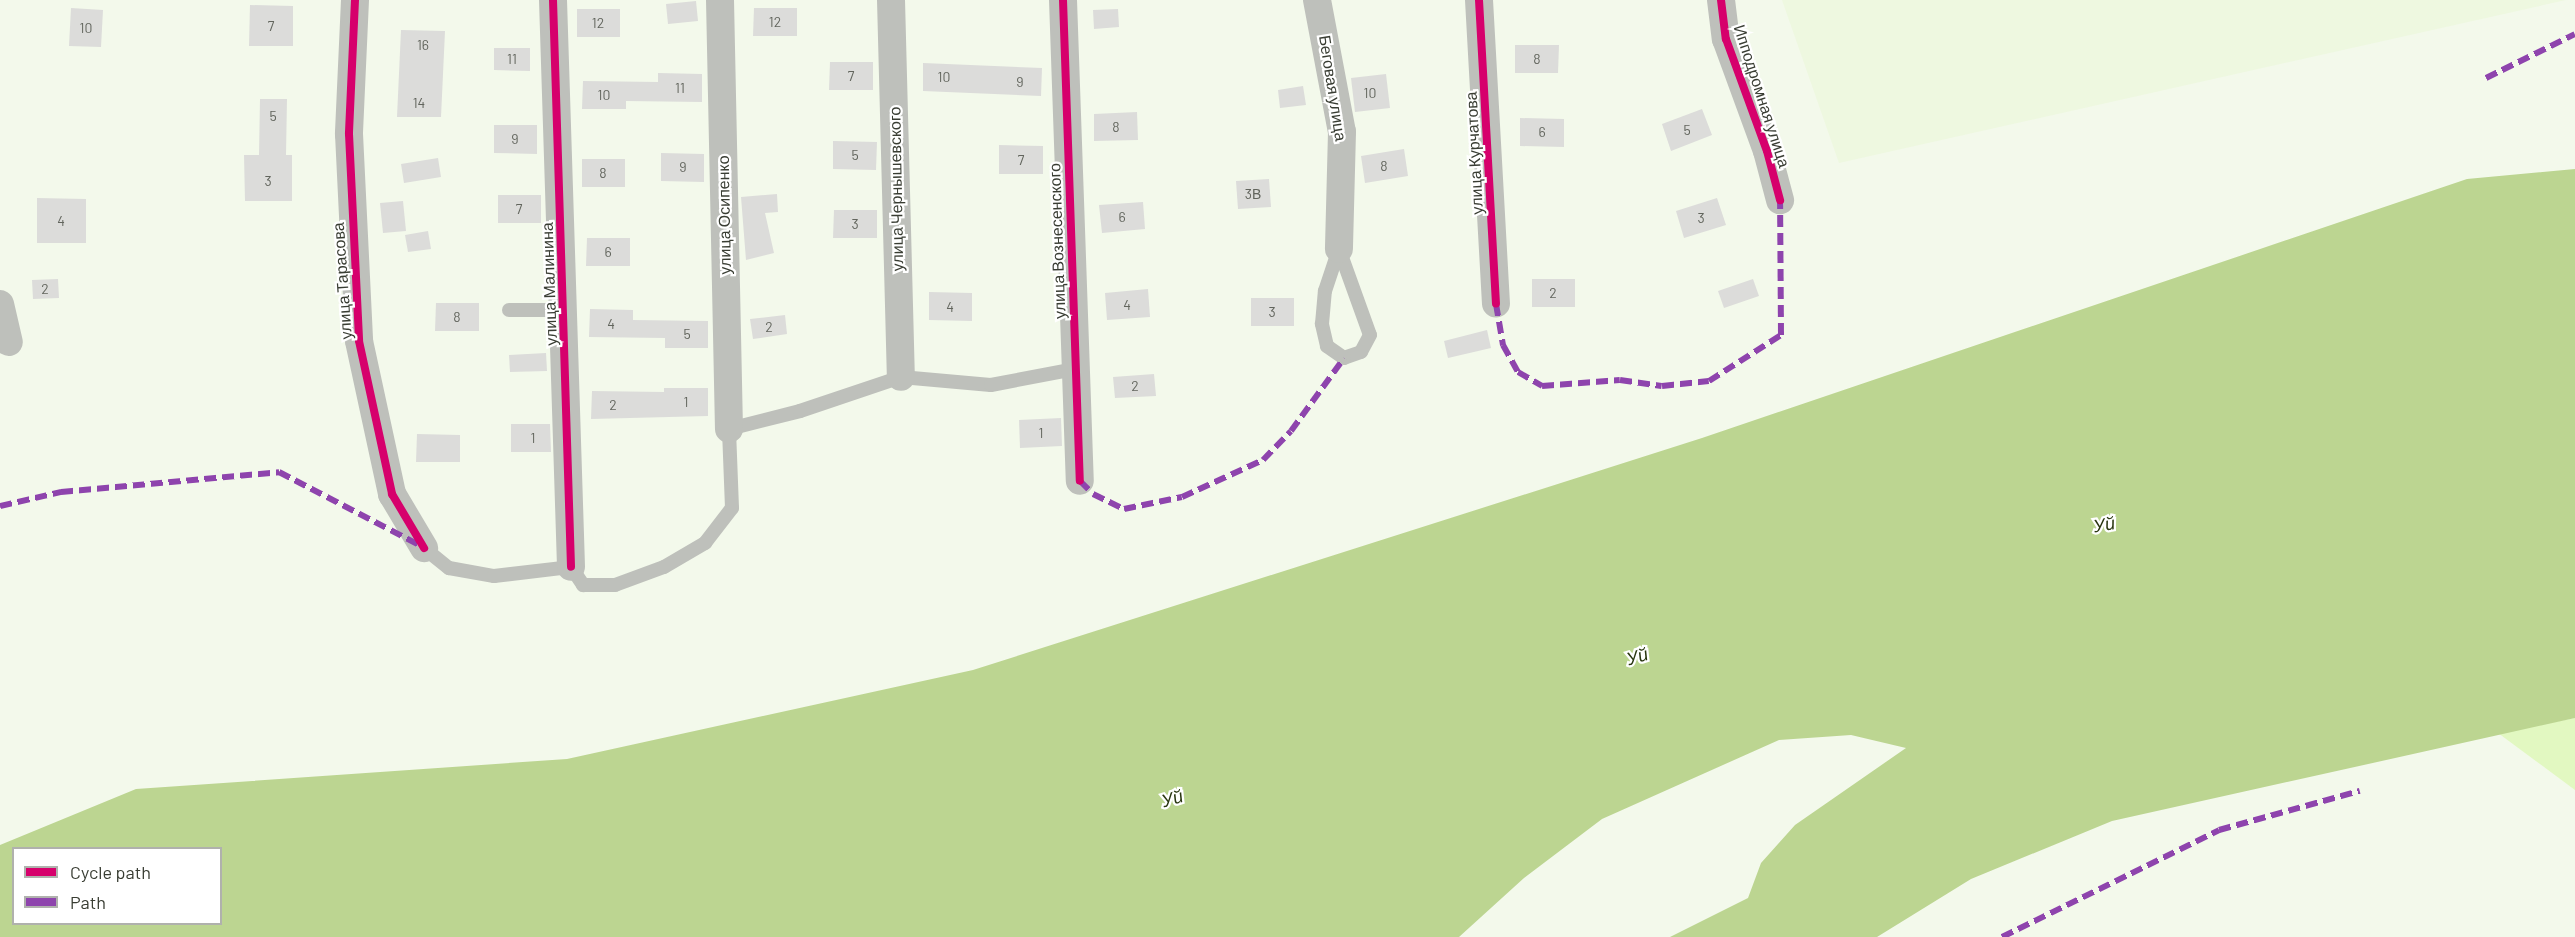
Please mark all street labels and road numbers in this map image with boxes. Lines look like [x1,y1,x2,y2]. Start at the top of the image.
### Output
street label: Ипподромная улица [1730,22,1794,170]
street label: Беговая улица [1315,34,1351,142]
street label: улица Курчатова [1461,91,1487,215]
street label: улица Чернышевского [885,107,907,271]
street label: улица Осипенко [713,155,735,275]
street label: улица Вознесенского [1045,163,1069,319]
street label: улица Тарасова [328,222,356,340]
street label: улица Малинина [537,222,561,346]

